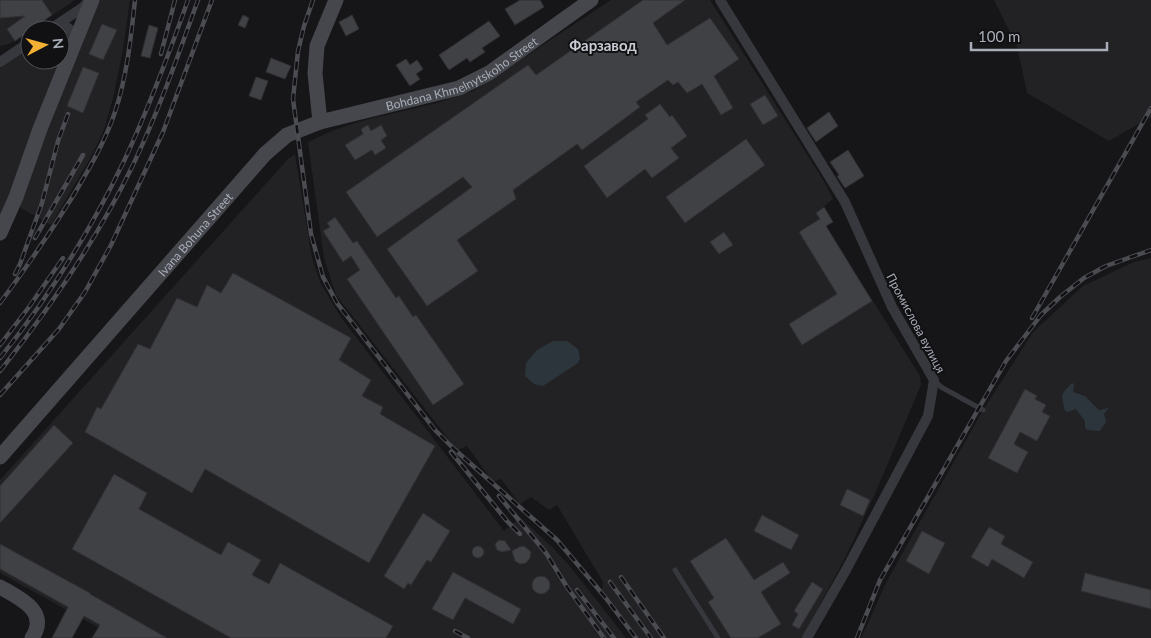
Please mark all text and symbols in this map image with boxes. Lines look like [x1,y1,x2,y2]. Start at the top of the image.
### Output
north arrow [20,20,70,70]
scale bar [971,20,1107,52]
text: 100 m [978,27,1020,45]
street label: Bohdana Khmelnytskoho Street [384,33,541,113]
district label: Фарзавод [569,36,637,54]
text: N [49,37,67,50]
street label: Ivana Bohuna Street [154,189,236,279]
street label: Промислова вулиця [883,271,949,375]

